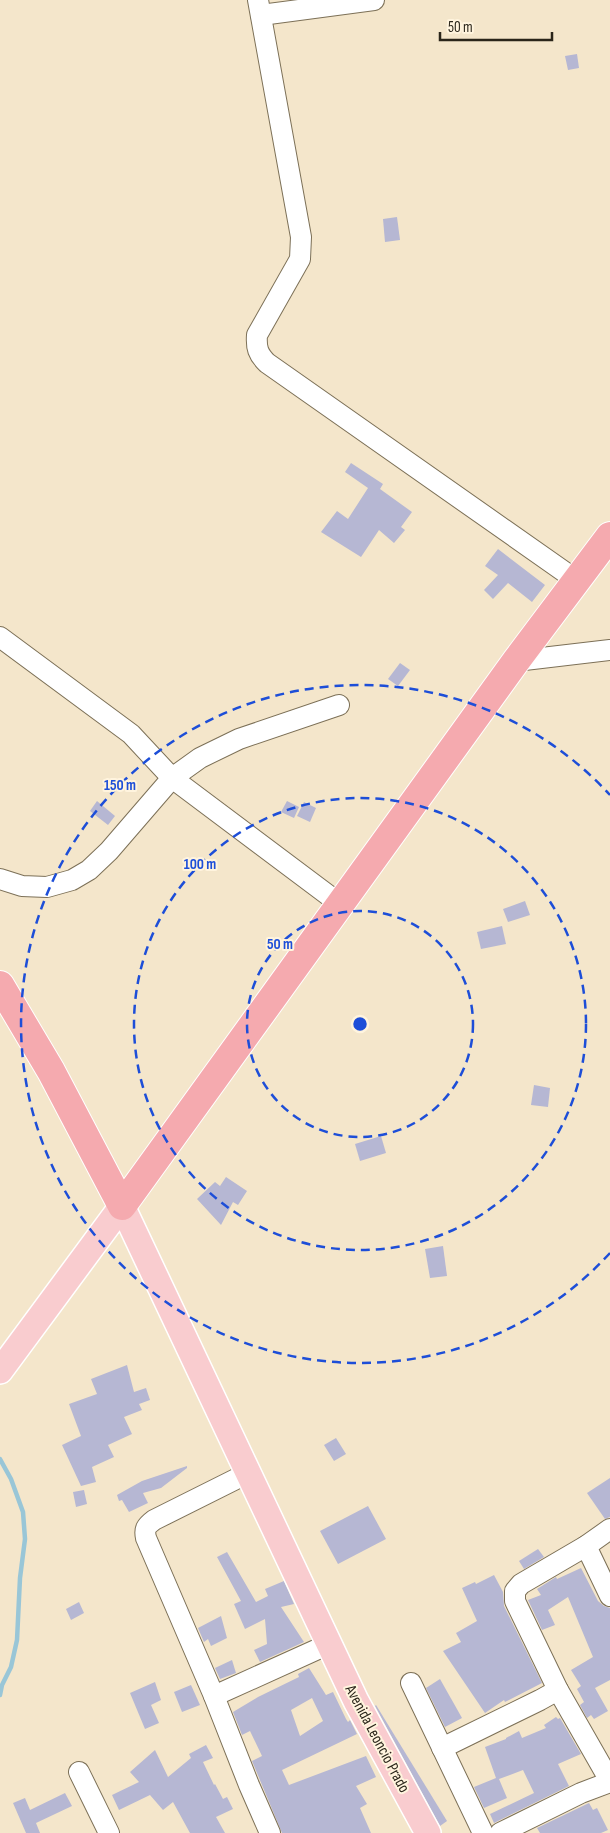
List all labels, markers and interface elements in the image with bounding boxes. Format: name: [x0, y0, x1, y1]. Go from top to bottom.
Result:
scale bar: [440, 10, 552, 42]
text: 50 m: [448, 18, 473, 37]
text: 150 m: [104, 776, 136, 795]
text: 100 m: [184, 855, 216, 874]
text: 50 m: [267, 935, 293, 954]
centre of rings: [351, 1015, 369, 1033]
street label: Avenida Leoncio Prado: [340, 1681, 413, 1796]

